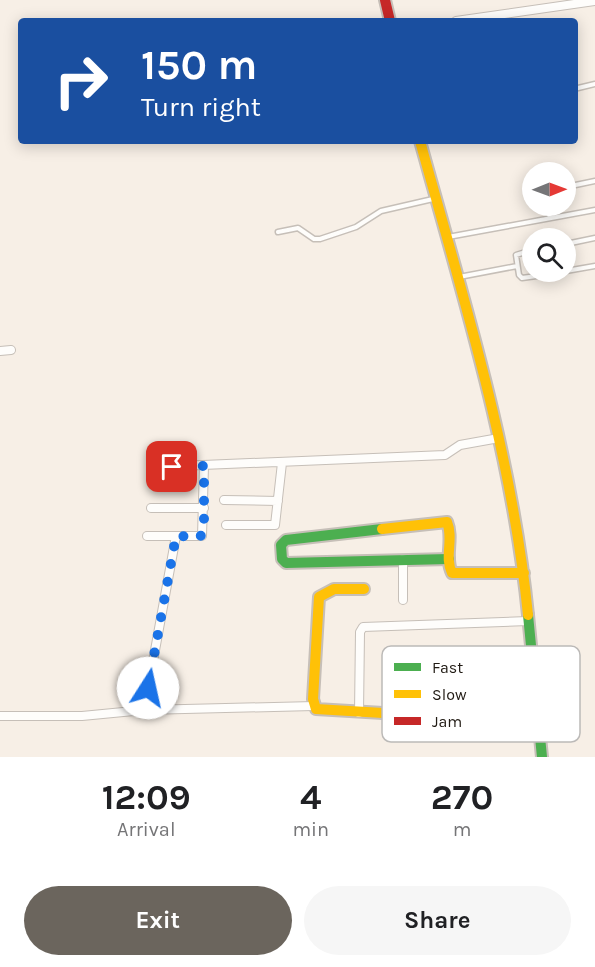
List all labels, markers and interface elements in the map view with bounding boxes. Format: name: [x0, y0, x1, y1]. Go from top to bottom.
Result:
text: 150 m: [141, 40, 257, 90]
icon: right: [42, 42, 120, 120]
text: Turn right: [141, 91, 261, 123]
north arrow: [522, 162, 576, 216]
map controls: [522, 162, 576, 282]
button: search: [522, 228, 576, 282]
pin: [146, 441, 197, 492]
icon: arrive: [155, 450, 188, 483]
legend: [382, 646, 580, 742]
position arrow: [116, 656, 180, 720]
text: Fast: [432, 658, 463, 677]
text: Slow: [432, 685, 467, 704]
text: Jam: [432, 712, 462, 731]
text: 12:09: [102, 776, 191, 818]
text: 4: [300, 776, 321, 818]
text: 270: [431, 776, 493, 818]
text: Arrival: [117, 818, 175, 841]
text: min: [292, 818, 329, 841]
text: m: [453, 818, 471, 841]
button: Exit: [24, 886, 292, 955]
button: Share: [304, 886, 571, 955]

